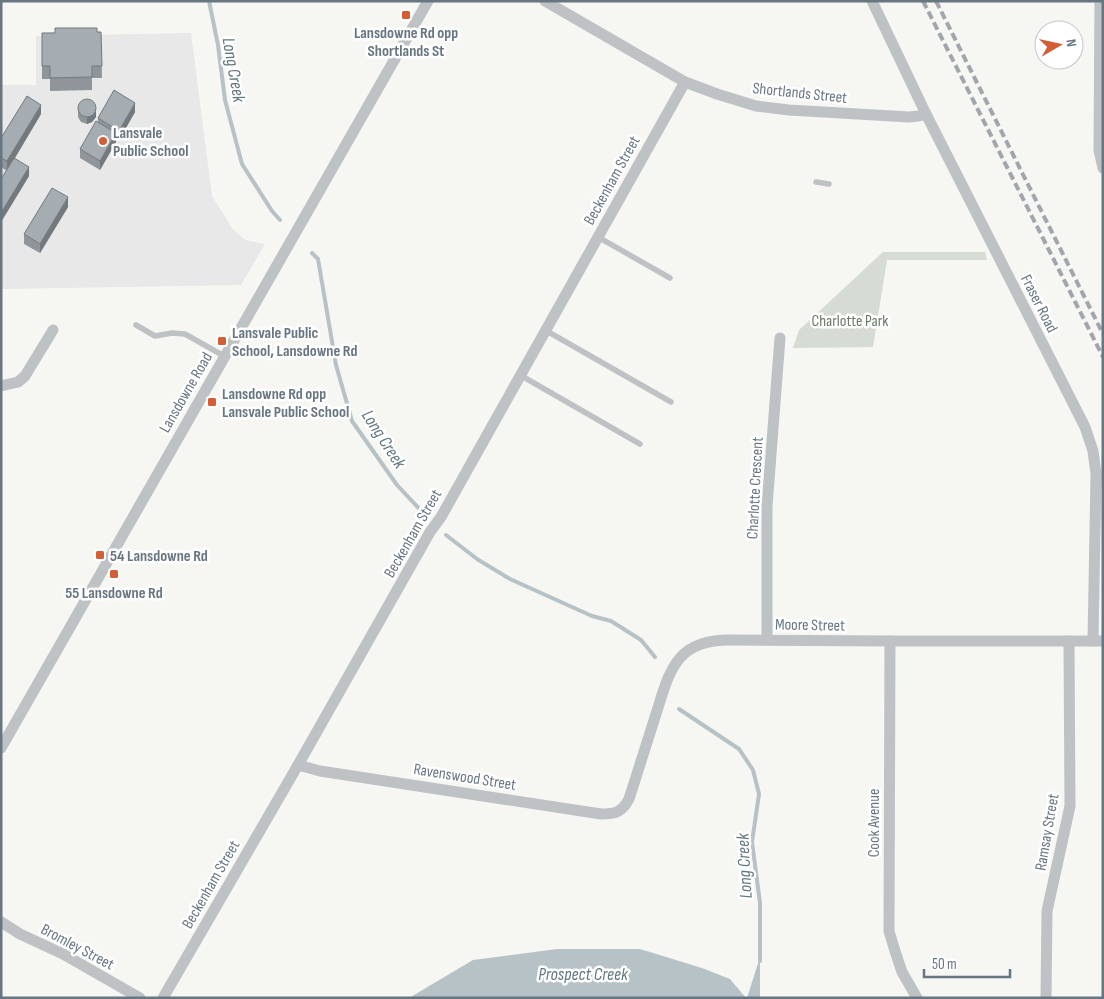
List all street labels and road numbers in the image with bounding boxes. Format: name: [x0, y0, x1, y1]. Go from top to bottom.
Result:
street label: Shortlands Street: [752, 79, 848, 108]
street label: Beckenham Street: [580, 133, 645, 228]
street label: Fraser Road: [1016, 272, 1061, 336]
street label: Lansdowne Road: [156, 349, 217, 436]
street label: Charlotte Crescent: [743, 436, 768, 540]
street label: Beckenham Street: [380, 486, 446, 581]
street label: Moore Street: [775, 615, 845, 636]
street label: Ravenswood Street: [412, 760, 517, 795]
street label: Cook Avenue: [865, 789, 884, 857]
street label: Ramsay Street: [1031, 792, 1064, 872]
street label: Beckenham Street: [178, 837, 244, 932]
street label: Bromley Street: [37, 920, 117, 975]

